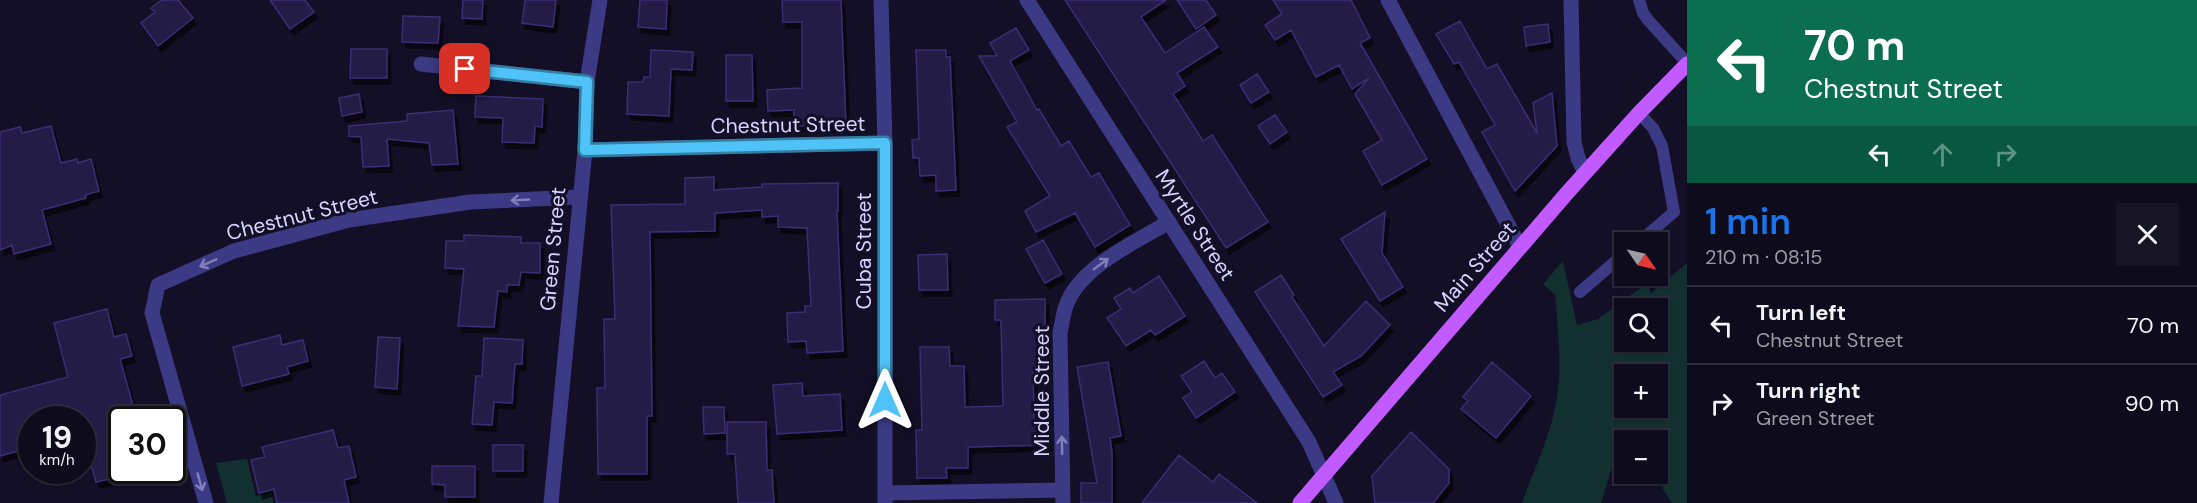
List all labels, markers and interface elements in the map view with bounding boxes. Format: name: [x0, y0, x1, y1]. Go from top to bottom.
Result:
text: 70 m: [1804, 18, 1905, 73]
icon: left: [1705, 24, 1783, 102]
pin: [439, 43, 490, 94]
icon: arrive: [448, 52, 481, 85]
text: Chestnut Street: [1804, 71, 2003, 106]
street label: Chestnut Street: [710, 110, 866, 140]
icon: left: [1863, 138, 1896, 171]
icon: ahead: [1926, 138, 1959, 171]
icon: right: [1989, 138, 2022, 171]
street label: Myrtle Street: [1149, 164, 1241, 286]
street label: Chestnut Street: [224, 183, 380, 247]
street label: Green Street: [534, 186, 572, 312]
street label: Cuba Street: [850, 193, 878, 309]
one-way arrow: [511, 194, 531, 205]
text: 1 min: [1705, 198, 1791, 245]
button: close: [2116, 203, 2179, 266]
street label: Main Street: [1428, 216, 1522, 318]
north arrow: [1614, 232, 1668, 286]
map controls: [1614, 232, 1668, 484]
text: 210 m · 08:15: [1705, 244, 1823, 270]
one-way arrow: [199, 258, 217, 269]
one-way arrow: [1093, 258, 1109, 270]
button: search: [1614, 298, 1668, 352]
text: Turn left: [1756, 298, 1846, 327]
icon: left: [1705, 309, 1738, 342]
text: 70 m: [2127, 311, 2179, 340]
street label: Middle Street: [1028, 326, 1056, 456]
text: Chestnut Street: [1756, 327, 1903, 353]
button: +: [1614, 364, 1668, 418]
position arrow: [853, 368, 917, 432]
text: Turn right: [1756, 376, 1861, 405]
icon: right: [1705, 387, 1738, 420]
text: 90 m: [2125, 389, 2179, 418]
text: Green Street: [1756, 405, 1874, 431]
speed limit sign: 30: [108, 406, 186, 484]
text: 19: [42, 418, 72, 457]
button: −: [1614, 430, 1668, 484]
one-way arrow: [1056, 435, 1068, 455]
text: km/h: [39, 450, 75, 470]
one-way arrow: [195, 472, 206, 491]

